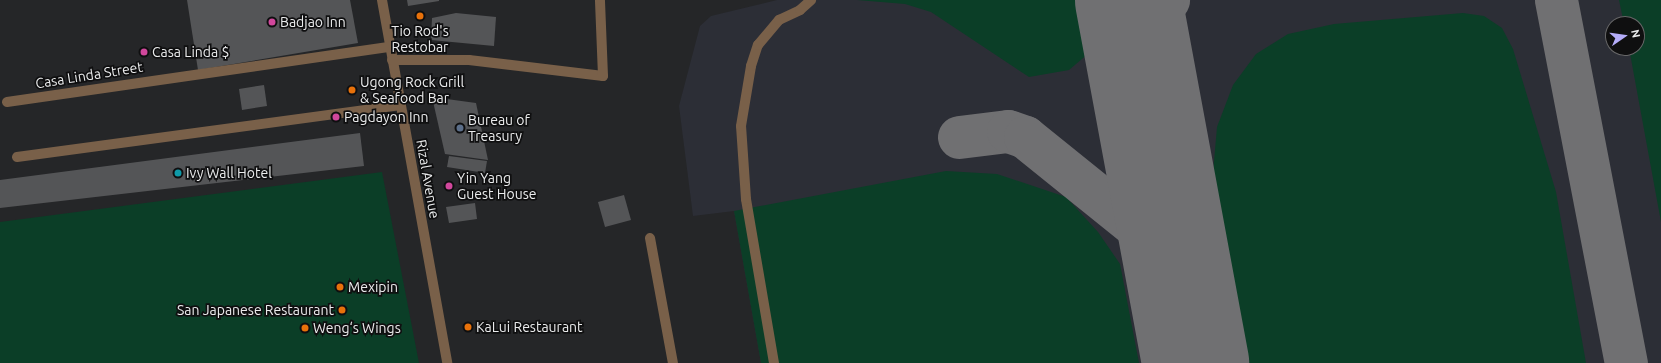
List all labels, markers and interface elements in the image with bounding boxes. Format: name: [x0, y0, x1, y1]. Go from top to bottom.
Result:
marker: Tio Rod's Restobar: [415, 11, 425, 21]
place label: Badjao Inn: [280, 14, 346, 30]
north arrow: [1605, 16, 1645, 56]
marker: Badjao Inn: [267, 17, 277, 27]
place label: Tio Rod's Restobar: [391, 23, 449, 56]
text: N: [1629, 28, 1642, 39]
place label: Casa Linda $: [152, 44, 229, 60]
marker: Casa Linda $: [139, 47, 149, 57]
street label: Casa Linda Street: [34, 58, 144, 92]
place label: Ugong Rock Grill & Seafood Bar: [360, 74, 464, 106]
marker: Ugong Rock Grill & Seafood Bar: [347, 85, 357, 95]
place label: Pagdayon Inn: [344, 109, 429, 125]
marker: Pagdayon Inn: [331, 112, 341, 122]
place label: Bureau of Treasury: [468, 112, 530, 144]
marker: Bureau of Treasury: [455, 123, 465, 133]
street label: Rizal Avenue: [413, 138, 443, 220]
place label: Ivy Wall Hotel: [186, 165, 272, 181]
marker: Ivy Wall Hotel: [173, 168, 183, 178]
place label: Yin Yang Guest House: [457, 170, 537, 202]
marker: Yin Yang Guest House: [444, 181, 454, 191]
place label: Mexipin: [348, 279, 398, 295]
marker: Mexipin: [335, 282, 345, 292]
place label: San Japanese Restaurant: [177, 302, 334, 318]
marker: San Japanese Restaurant: [337, 305, 347, 315]
place label: KaLui Restaurant: [476, 319, 583, 335]
place label: Weng‘s Wings: [313, 320, 401, 336]
marker: KaLui Restaurant: [463, 322, 473, 332]
marker: Weng‘s Wings: [300, 323, 310, 333]

